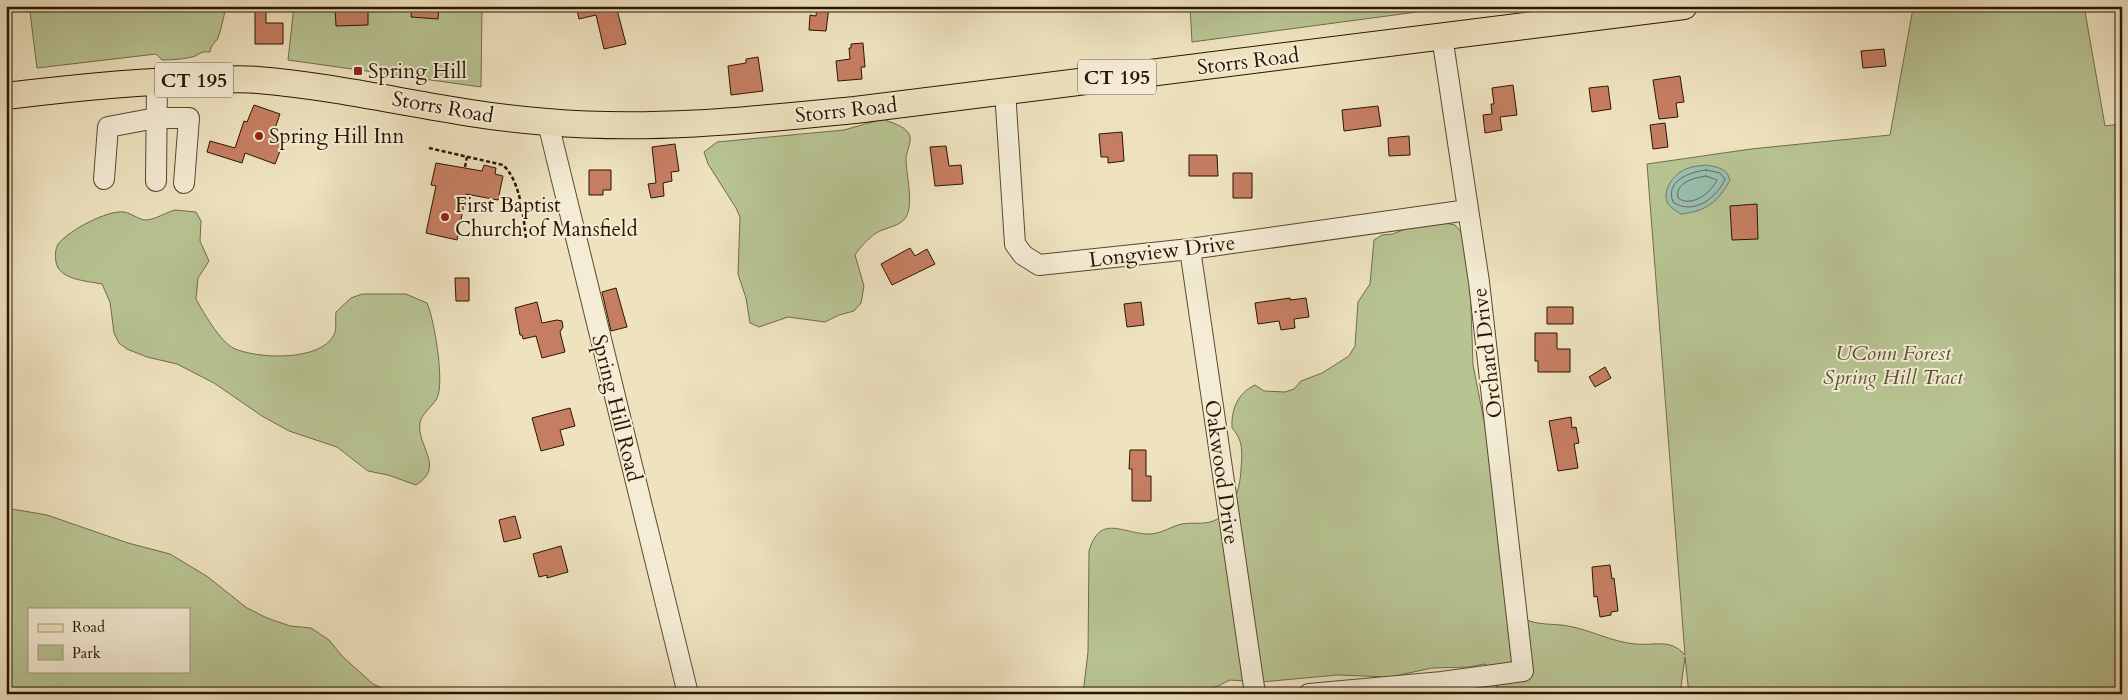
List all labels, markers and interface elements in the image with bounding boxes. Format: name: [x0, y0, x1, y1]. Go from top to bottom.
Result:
street label: Storrs Road: [1195, 41, 1301, 82]
place label: Spring Hill: [368, 57, 467, 86]
road number: CT 195: [1078, 60, 1156, 94]
road number: CT 195: [155, 62, 233, 98]
marker: Spring Hill: [352, 65, 364, 77]
street label: Storrs Road: [390, 84, 496, 131]
street label: Storrs Road: [793, 91, 899, 130]
place label: Spring Hill Inn: [269, 122, 404, 151]
marker: Spring Hill Inn: [253, 130, 265, 142]
place label: First Baptist Church of Mansfield: [455, 191, 638, 244]
marker: First Baptist Church of Mansfield: [439, 211, 451, 223]
street label: Longview Drive: [1087, 228, 1237, 275]
street label: Orchard Drive: [1465, 286, 1510, 420]
street label: Spring Hill Road: [584, 332, 649, 485]
park label: UConn Forest Spring Hill Tract: [1823, 339, 1964, 392]
street label: Oakwood Drive: [1197, 398, 1246, 546]
legend: [28, 608, 190, 672]
text: Road: [72, 617, 105, 637]
text: Park: [72, 643, 101, 663]

